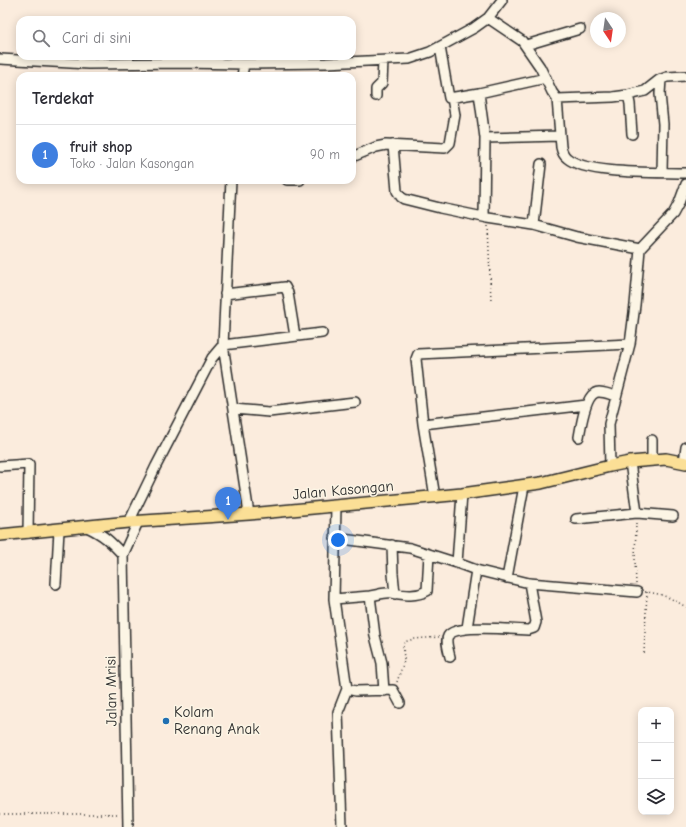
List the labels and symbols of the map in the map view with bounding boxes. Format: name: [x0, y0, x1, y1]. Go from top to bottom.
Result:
north arrow: [590, 12, 626, 48]
street label: Jalan Kasongan: [292, 477, 394, 503]
pin: 1: [215, 487, 241, 520]
your location: [328, 530, 348, 550]
street label: Jalan Mrisi: [101, 656, 121, 726]
place label: Kolam Renang Anak: [174, 703, 260, 738]
marker: Kolam Renang Anak: [161, 716, 171, 726]

